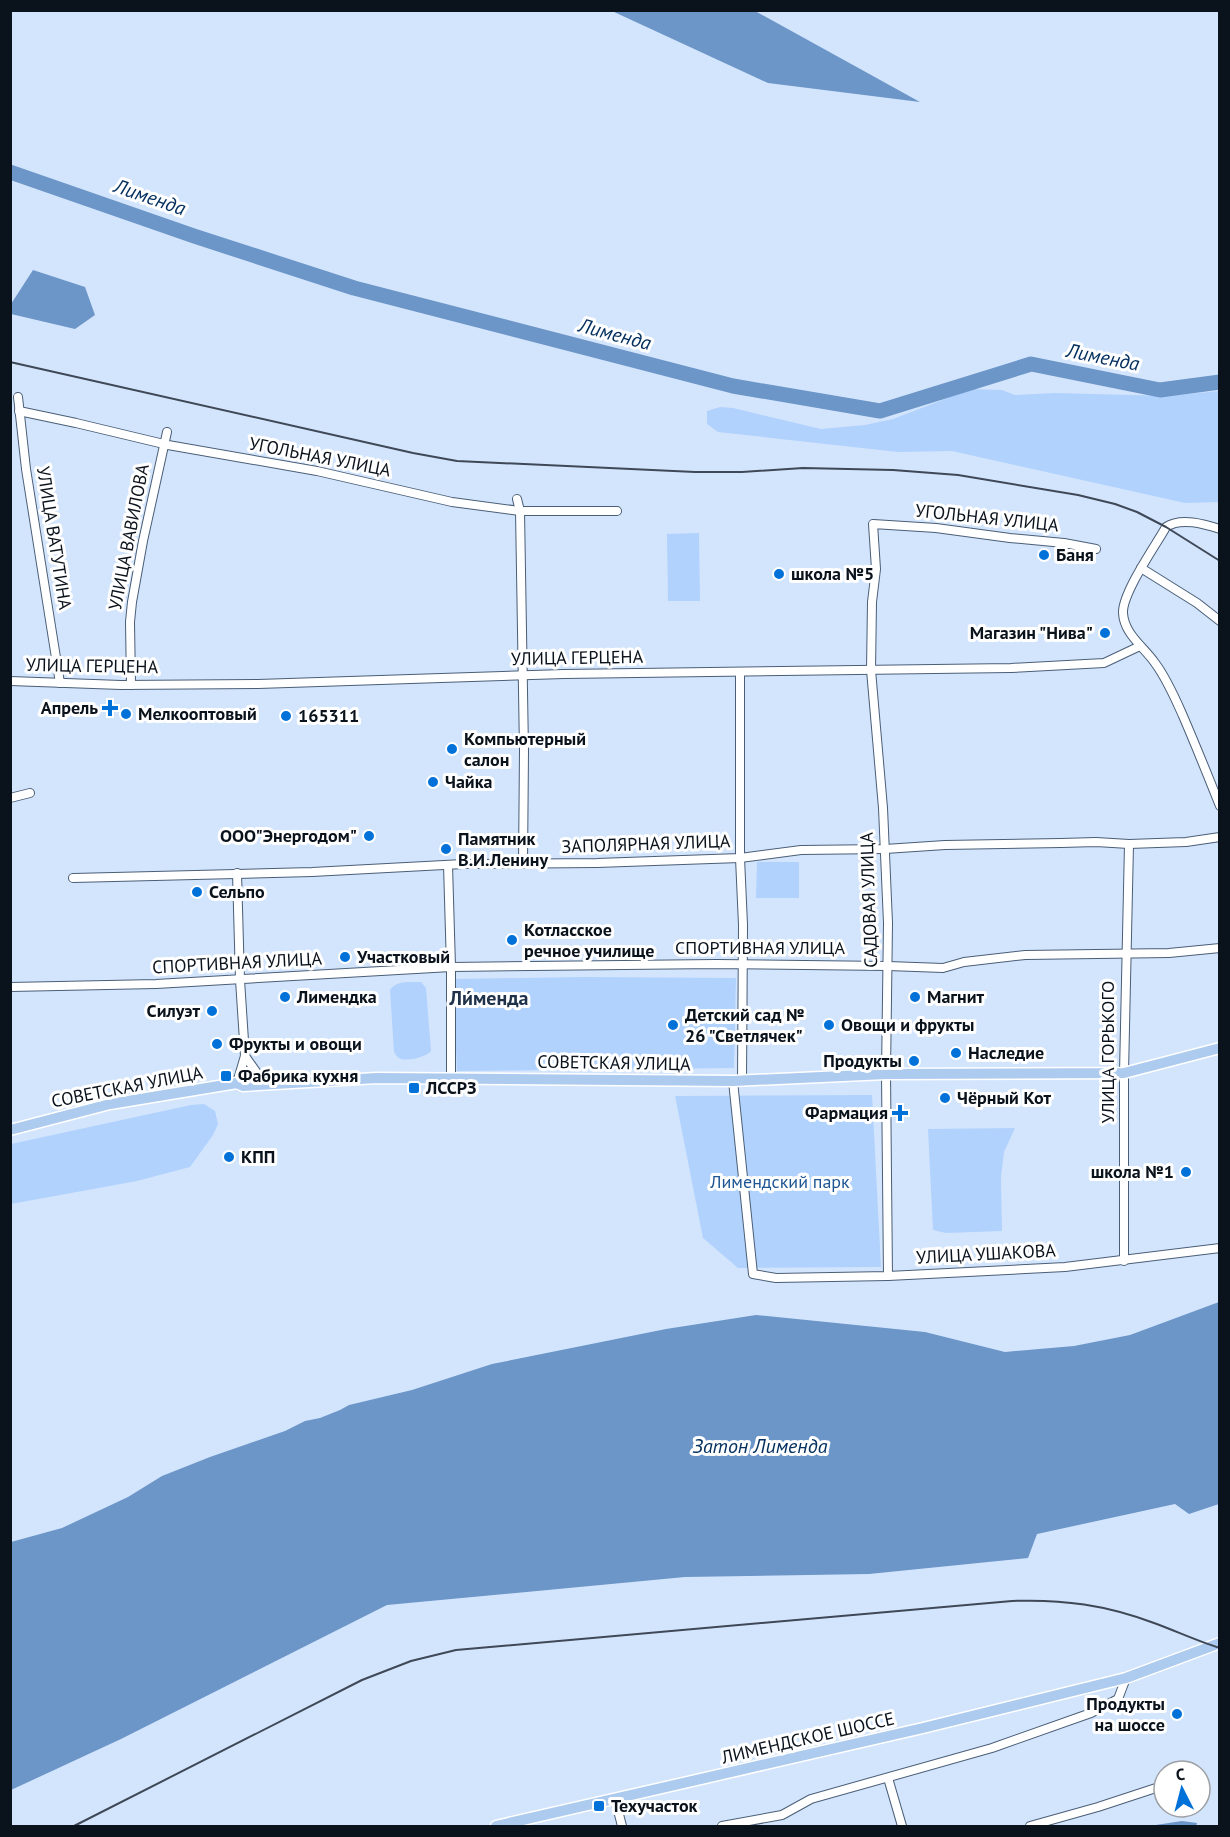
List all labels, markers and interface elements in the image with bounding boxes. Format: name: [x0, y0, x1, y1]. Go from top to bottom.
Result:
water label: Лименда: [110, 172, 189, 221]
water label: Лименда: [575, 312, 654, 356]
water label: Лименда: [1063, 337, 1142, 377]
street label: УГОЛЬНАЯ УЛИЦА: [247, 431, 393, 482]
street label: УЛИЦА ВАВИЛОВА: [103, 461, 154, 612]
street label: УЛИЦА ВАТУТИНА: [32, 465, 77, 612]
street label: УГОЛЬНАЯ УЛИЦА: [914, 499, 1060, 537]
place label: Баня: [1056, 543, 1094, 566]
marker: Баня: [1037, 548, 1051, 562]
place label: школа №5: [791, 562, 874, 585]
marker: школа №5: [772, 567, 786, 581]
place label: Магазин "Нива": [970, 621, 1093, 644]
marker: Магазин "Нива": [1098, 626, 1112, 640]
street label: УЛИЦА ГЕРЦЕНА: [511, 645, 644, 670]
street label: УЛИЦА ГЕРЦЕНА: [26, 653, 159, 678]
place label: Апрель: [41, 696, 98, 719]
marker: Апрель: [103, 701, 117, 715]
place label: Мелкооптовый: [138, 702, 257, 725]
place label: 165311: [298, 704, 359, 727]
marker: Мелкооптовый: [119, 707, 133, 721]
marker: 165311: [279, 709, 293, 723]
place label: Компьютерный салон: [464, 727, 586, 771]
marker: Компьютерный салон: [445, 742, 459, 756]
place label: Чайка: [445, 770, 492, 793]
marker: Чайка: [426, 775, 440, 789]
place label: ООО"Энергодом": [220, 824, 357, 847]
place label: Памятник В.И.Ленину: [458, 827, 548, 871]
marker: ООО"Энергодом": [362, 829, 376, 843]
street label: ЗАПОЛЯРНАЯ УЛИЦА: [561, 829, 731, 858]
street label: САДОВАЯ УЛИЦА: [855, 831, 882, 968]
marker: Памятник В.И.Ленину: [439, 842, 453, 856]
place label: Сельпо: [209, 880, 265, 903]
marker: Сельпо: [190, 885, 204, 899]
place label: Котласское речное училище: [524, 918, 654, 962]
marker: Котласское речное училище: [505, 933, 519, 947]
street label: СПОРТИВНАЯ УЛИЦА: [675, 936, 845, 959]
place label: Участковый: [356, 945, 450, 968]
street label: СПОРТИВНАЯ УЛИЦА: [152, 947, 323, 978]
marker: Участковый: [338, 950, 352, 964]
street label: УЛИЦА ГОРЬКОГО: [1096, 981, 1119, 1123]
place label: Лимендка: [296, 985, 377, 1008]
district label: Ли́менда: [449, 985, 529, 1011]
place label: Магнит: [927, 985, 985, 1008]
marker: Лимендка: [278, 990, 292, 1004]
marker: Магнит: [908, 990, 922, 1004]
place label: Силуэт: [147, 999, 200, 1022]
place label: Детский сад № 26 "Светлячек": [685, 1003, 804, 1047]
marker: Силуэт: [205, 1004, 219, 1018]
place label: Овощи и фрукты: [841, 1013, 974, 1036]
marker: Детский сад № 26 "Светлячек": [666, 1018, 680, 1032]
marker: Овощи и фрукты: [822, 1018, 836, 1032]
place label: Фрукты и овощи: [229, 1032, 362, 1055]
marker: Фрукты и овощи: [210, 1037, 224, 1051]
place label: Наследие: [968, 1041, 1044, 1064]
marker: Наследие: [949, 1046, 963, 1060]
place label: Продукты: [823, 1049, 902, 1072]
street label: СОВЕТСКАЯ УЛИЦА: [537, 1050, 691, 1075]
marker: Продукты: [907, 1054, 921, 1068]
street label: СОВЕТСКАЯ УЛИЦА: [49, 1060, 205, 1112]
place label: Фабрика кухня: [238, 1064, 358, 1087]
marker: Фабрика кухня: [219, 1069, 233, 1083]
place label: ЛССРЗ: [425, 1076, 477, 1099]
marker: ЛССРЗ: [407, 1081, 421, 1095]
place label: Чёрный Кот: [957, 1086, 1052, 1109]
marker: Чёрный Кот: [938, 1091, 952, 1105]
place label: Фармация: [805, 1101, 888, 1124]
marker: Фармация: [893, 1106, 907, 1120]
place label: КПП: [241, 1145, 275, 1168]
marker: КПП: [222, 1150, 236, 1164]
place label: школа №1: [1091, 1160, 1174, 1183]
marker: школа №1: [1179, 1165, 1193, 1179]
park label: Лимендский парк: [709, 1170, 850, 1193]
street label: УЛИЦА УШАКОВА: [916, 1238, 1057, 1269]
water label: Затон Лименда: [693, 1433, 828, 1459]
place label: Продукты на шоссе: [1086, 1692, 1165, 1736]
street label: ЛИМЕНДСКОЕ ШОССЕ: [718, 1706, 897, 1769]
marker: Продукты на шоссе: [1170, 1707, 1184, 1721]
north arrow: [1152, 1759, 1212, 1819]
text: С: [1175, 1764, 1186, 1784]
place label: Техучасток: [611, 1794, 698, 1817]
marker: Техучасток: [592, 1799, 606, 1813]

